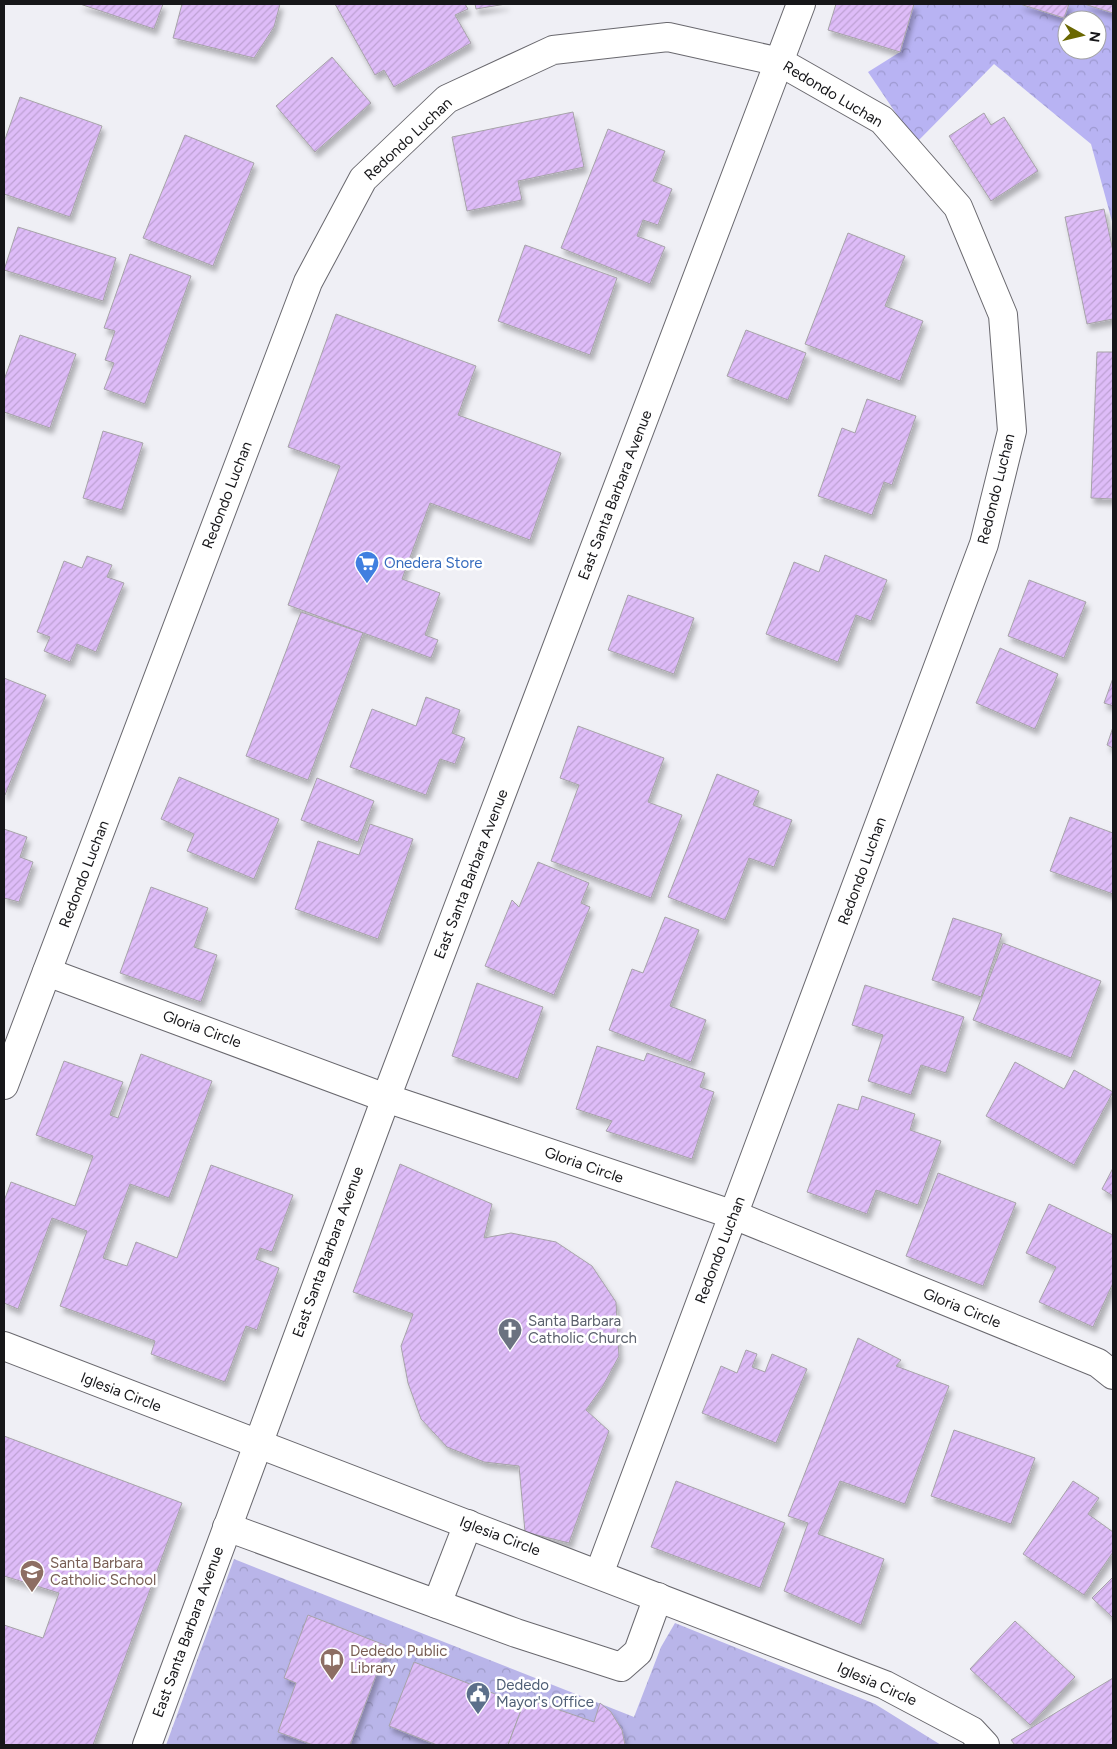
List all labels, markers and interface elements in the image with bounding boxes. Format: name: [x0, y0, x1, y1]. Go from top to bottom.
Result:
north arrow: [1057, 10, 1107, 60]
text: N: [1085, 30, 1104, 43]
street label: Redondo Luchan: [780, 57, 886, 131]
street label: Redondo Luchan: [360, 94, 456, 184]
street label: East Santa Barbara Avenue: [574, 407, 656, 583]
street label: Redondo Luchan: [974, 432, 1018, 546]
street label: Redondo Luchan: [198, 439, 256, 551]
supermarket icon: Onedera Store: [354, 550, 380, 584]
place label: Onedera Store: [384, 554, 482, 572]
street label: East Santa Barbara Avenue: [430, 786, 512, 962]
street label: Redondo Luchan: [834, 815, 890, 927]
street label: Redondo Luchan: [55, 818, 113, 930]
street label: Gloria Circle: [160, 1006, 244, 1052]
street label: Gloria Circle: [542, 1143, 626, 1187]
street label: East Santa Barbara Avenue: [289, 1164, 367, 1340]
street label: Redondo Luchan: [691, 1194, 749, 1306]
street label: Gloria Circle: [920, 1284, 1004, 1332]
place label: Santa Barbara Catholic Church: [528, 1312, 637, 1347]
church icon: Santa Barbara Catholic Church: [497, 1317, 523, 1351]
street label: Iglesia Circle: [78, 1368, 164, 1416]
street label: Iglesia Circle: [457, 1512, 543, 1560]
street label: East Santa Barbara Avenue: [149, 1544, 227, 1720]
place label: Santa Barbara Catholic School: [50, 1554, 156, 1589]
school or university icon: Santa Barbara Catholic School: [19, 1559, 45, 1593]
place label: Dededo Public Library: [350, 1642, 447, 1677]
library icon: Dededo Public Library: [319, 1647, 345, 1681]
street label: Iglesia Circle: [834, 1658, 920, 1710]
place label: Dededo Mayor's Office: [496, 1676, 594, 1711]
public building icon: Dededo Mayor's Office: [465, 1681, 491, 1715]

